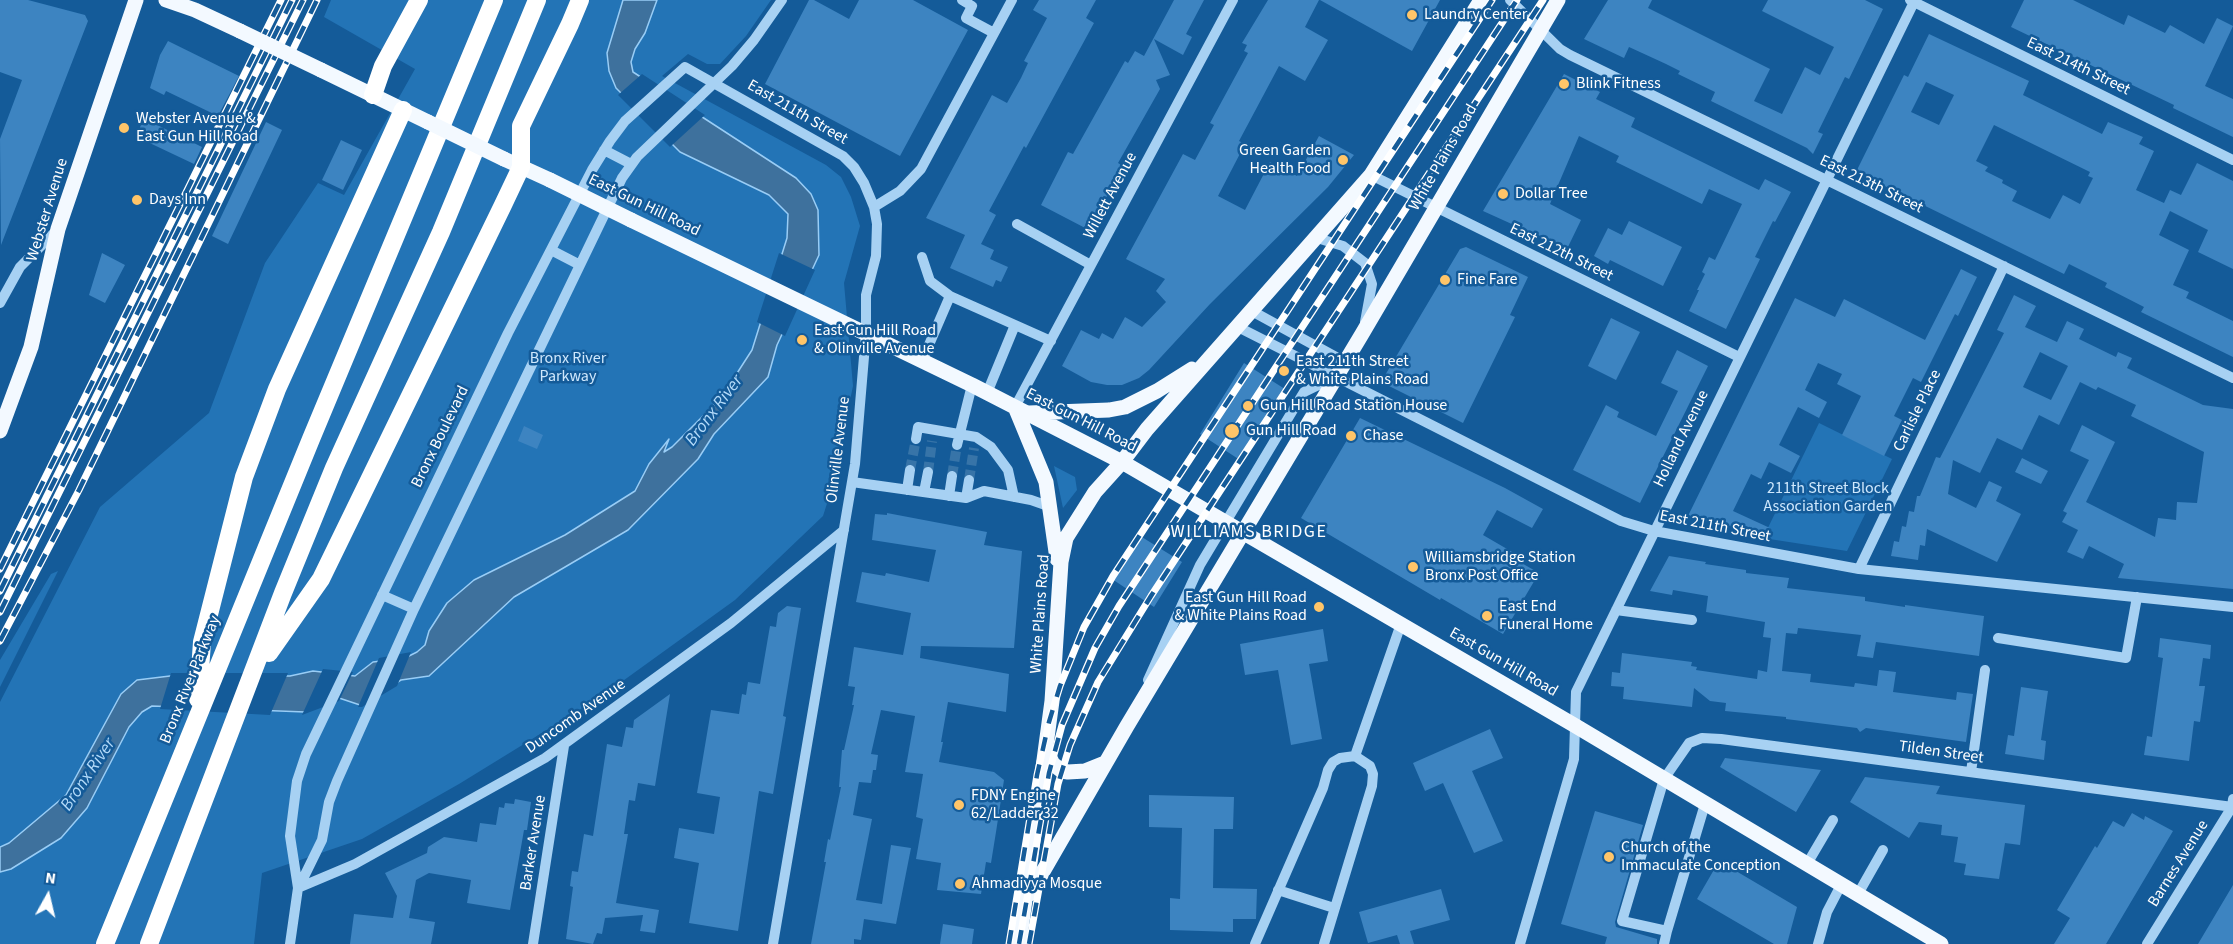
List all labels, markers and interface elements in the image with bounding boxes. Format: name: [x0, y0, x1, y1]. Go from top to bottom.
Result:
place label: Laundry Center: [1424, 5, 1527, 25]
marker: Laundry Center: [1405, 8, 1419, 22]
street label: East 214th Street: [2023, 34, 2133, 100]
place label: Blink Fitness: [1576, 74, 1661, 94]
street label: East 211th Street: [743, 77, 851, 149]
marker: Blink Fitness: [1557, 77, 1571, 91]
street label: White Plains Road: [1406, 101, 1482, 215]
place label: Webster Avenue & East Gun Hill Road: [136, 109, 258, 147]
marker: Webster Avenue & East Gun Hill Road: [117, 121, 131, 135]
place label: Green Garden Health Food: [1239, 141, 1331, 179]
street label: Willett Avenue: [1080, 149, 1142, 243]
street label: East 213th Street: [1816, 152, 1926, 218]
marker: Green Garden Health Food: [1336, 153, 1350, 167]
street label: Webster Avenue: [23, 156, 73, 264]
street label: East Gun Hill Road: [585, 171, 703, 241]
place label: Dollar Tree: [1515, 184, 1588, 204]
marker: Dollar Tree: [1496, 187, 1510, 201]
place label: Days Inn: [149, 190, 206, 210]
marker: Days Inn: [130, 193, 144, 207]
street label: East 212th Street: [1506, 220, 1616, 286]
place label: Fine Fare: [1457, 270, 1517, 290]
marker: Fine Fare: [1438, 273, 1452, 287]
place label: East Gun Hill Road & Olinville Avenue: [814, 321, 936, 359]
marker: East Gun Hill Road & Olinville Avenue: [795, 333, 809, 347]
park label: Bronx River Parkway: [530, 349, 606, 387]
place label: East 211th Street & White Plains Road: [1296, 352, 1429, 390]
marker: East 211th Street & White Plains Road: [1277, 364, 1291, 378]
street label: Carlisle Place: [1890, 367, 1946, 455]
water label: Bronx River: [681, 371, 749, 451]
street label: Bronx Boulevard: [408, 383, 474, 491]
street label: East Gun Hill Road: [1022, 385, 1140, 457]
street label: Holland Avenue: [1650, 387, 1714, 491]
street label: Olinville Avenue: [823, 396, 855, 504]
place label: Gun Hill Road Station House: [1260, 396, 1447, 416]
marker: Gun Hill Road Station House: [1241, 399, 1255, 413]
place label: Gun Hill Road: [1246, 421, 1337, 441]
marker: Gun Hill Road: [1223, 422, 1241, 440]
place label: Chase: [1363, 426, 1404, 446]
marker: Chase: [1344, 429, 1358, 443]
park label: 211th Street Block Association Garden: [1763, 479, 1893, 517]
street label: East 211th Street: [1658, 507, 1772, 547]
district label: WILLIAMS BRIDGE: [1171, 522, 1327, 544]
place label: Williamsbridge Station Bronx Post Office: [1425, 548, 1576, 586]
street label: White Plains Road: [1027, 554, 1055, 674]
marker: Williamsbridge Station Bronx Post Office: [1406, 560, 1420, 574]
place label: East Gun Hill Road & White Plains Road: [1174, 588, 1307, 626]
place label: East End Funeral Home: [1499, 597, 1593, 635]
marker: East Gun Hill Road & White Plains Road: [1312, 600, 1326, 614]
marker: East End Funeral Home: [1480, 609, 1494, 623]
street label: Bronx River Parkway: [157, 613, 225, 747]
street label: East Gun Hill Road: [1445, 624, 1561, 702]
street label: Duncomb Avenue: [522, 675, 630, 759]
water label: Bronx River: [57, 734, 121, 816]
street label: Tilden Street: [1897, 738, 1985, 768]
place label: FDNY Engine 62/Ladder 32: [971, 786, 1059, 824]
street label: Barker Avenue: [517, 794, 551, 892]
marker: FDNY Engine 62/Ladder 32: [952, 798, 966, 812]
street label: Barnes Avenue: [2145, 817, 2213, 911]
place label: Church of the Immaculate Conception: [1621, 838, 1781, 876]
marker: Church of the Immaculate Conception: [1602, 850, 1616, 864]
north arrow: [18, 866, 78, 926]
text: N: [44, 867, 57, 890]
place label: Ahmadiyya Mosque: [972, 874, 1102, 894]
marker: Ahmadiyya Mosque: [953, 877, 967, 891]

